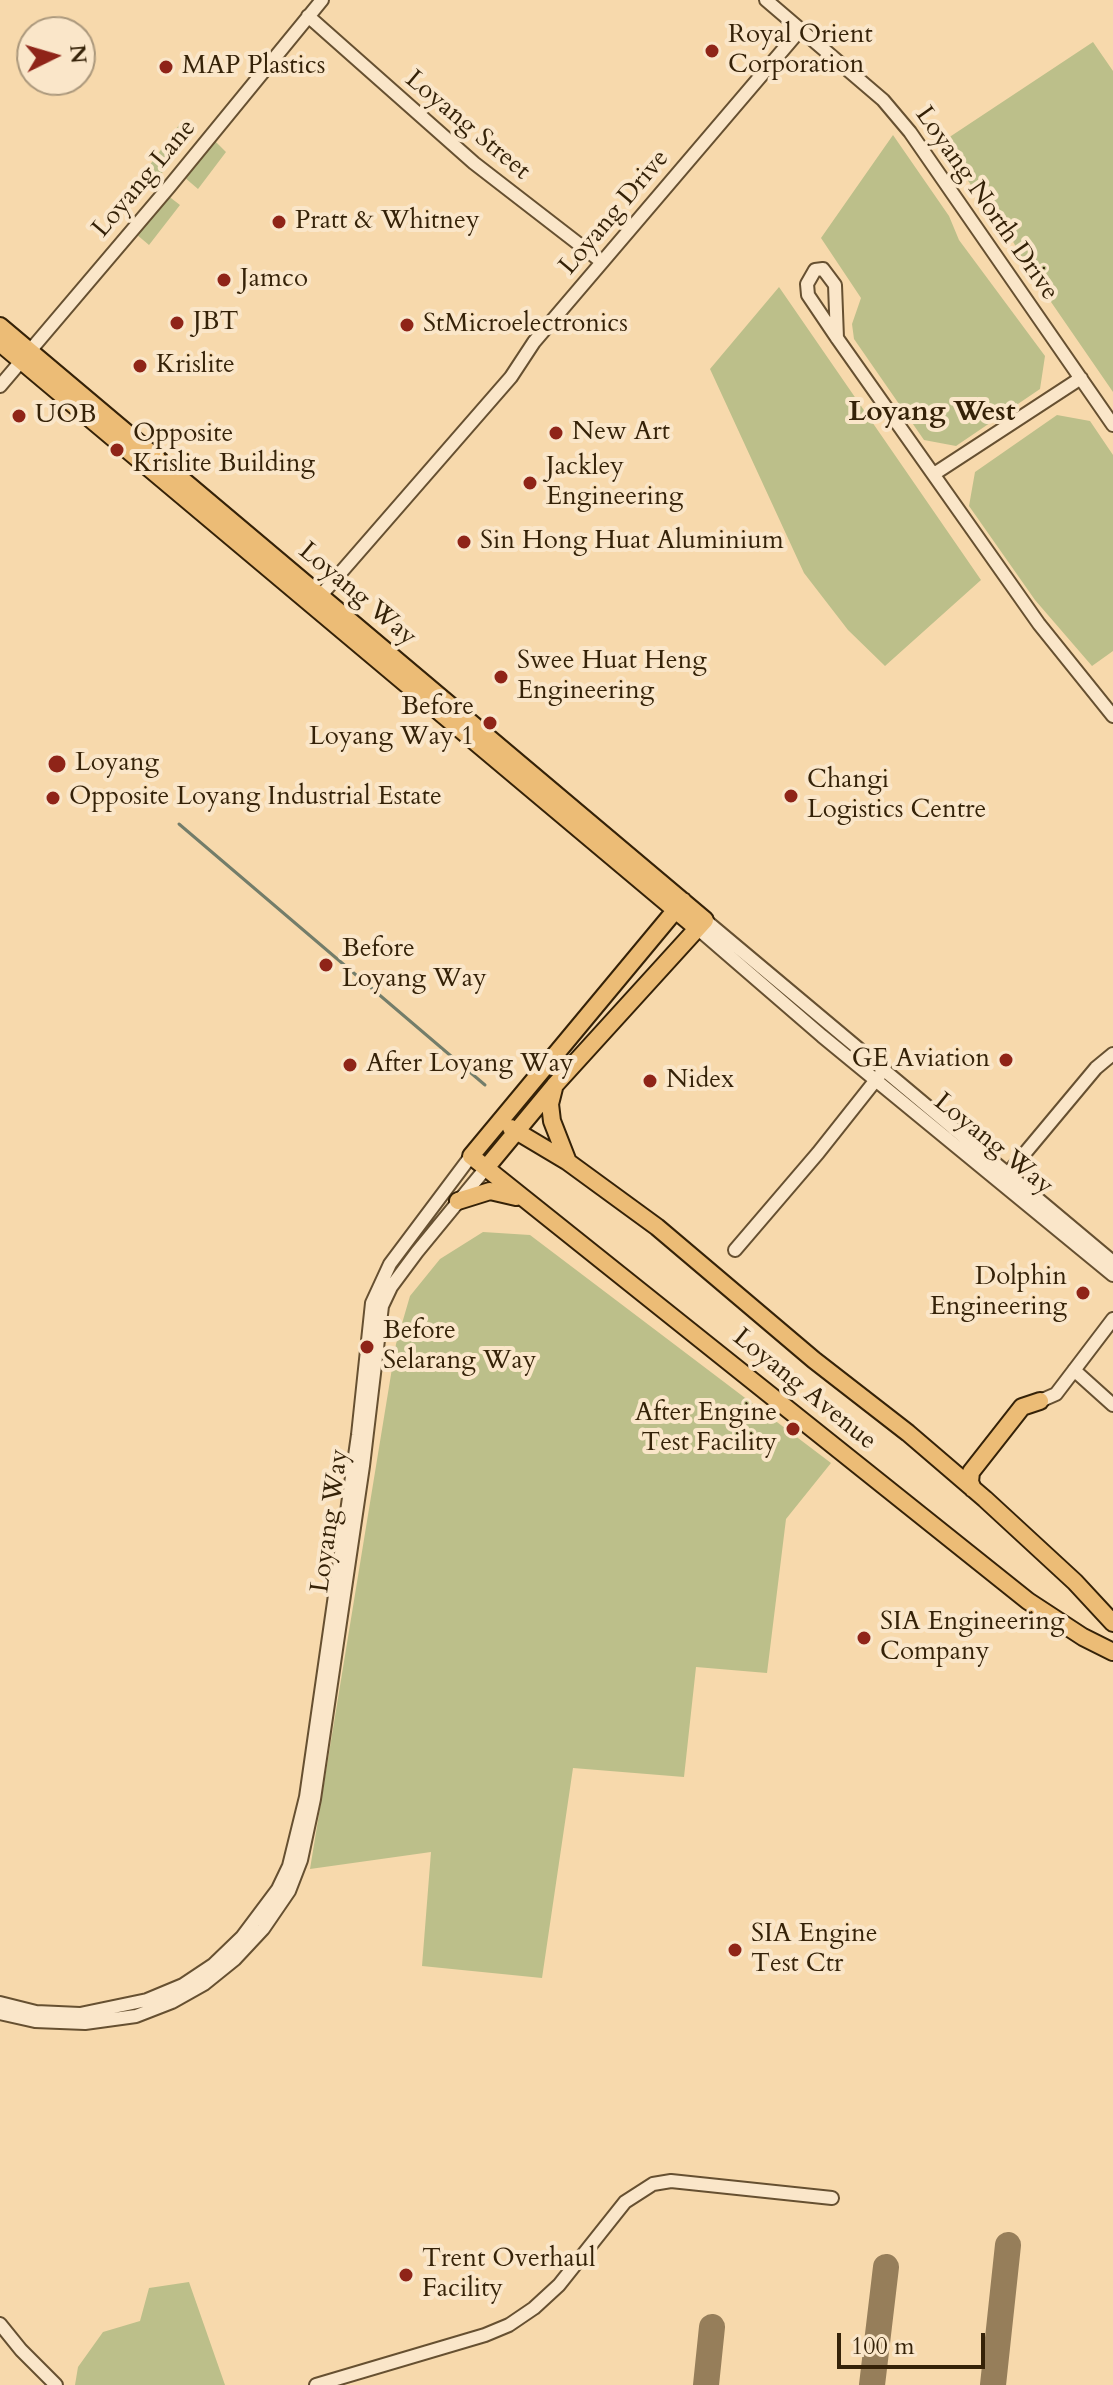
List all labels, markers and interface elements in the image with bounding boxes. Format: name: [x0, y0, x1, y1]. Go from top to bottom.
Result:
north arrow: [16, 16, 96, 96]
place label: Royal Orient Corporation: [728, 20, 873, 82]
marker: Royal Orient Corporation: [703, 42, 721, 60]
text: N: [62, 43, 94, 65]
place label: MAP Plastics: [182, 51, 325, 83]
marker: MAP Plastics: [157, 58, 175, 76]
street label: Loyang Street: [398, 65, 536, 187]
street label: Loyang North Drive: [908, 101, 1064, 307]
street label: Loyang Lane: [87, 114, 203, 244]
street label: Loyang Drive: [554, 144, 676, 282]
place label: Pratt & Whitney: [295, 206, 480, 238]
marker: Pratt & Whitney: [270, 213, 288, 231]
place label: Jamco: [240, 264, 308, 296]
marker: Jamco: [215, 271, 233, 289]
place label: JBT: [193, 307, 239, 339]
place label: StMicroelectronics: [423, 309, 628, 341]
marker: JBT: [168, 314, 186, 332]
marker: StMicroelectronics: [398, 316, 416, 334]
place label: Krislite: [156, 350, 235, 382]
marker: Krislite: [131, 357, 149, 375]
district label: Loyang West: [848, 397, 1016, 431]
place label: UOB: [35, 400, 96, 432]
marker: UOB: [10, 407, 28, 425]
place label: New Art: [572, 417, 670, 449]
place label: Opposite Krislite Building: [133, 419, 315, 480]
marker: New Art: [547, 424, 565, 442]
marker: Opposite Krislite Building: [108, 441, 126, 459]
place label: Jackley Engineering: [546, 452, 683, 514]
marker: Jackley Engineering: [521, 474, 539, 492]
place label: Sin Hong Huat Aluminium: [480, 526, 784, 558]
marker: Sin Hong Huat Aluminium: [455, 533, 473, 551]
street label: Loyang Way: [292, 537, 422, 653]
place label: Swee Huat Heng Engineering: [517, 646, 707, 708]
marker: Swee Huat Heng Engineering: [492, 668, 510, 686]
place label: Before Loyang Way 1: [309, 692, 474, 754]
marker: Before Loyang Way 1: [481, 714, 499, 732]
place label: Loyang: [75, 748, 159, 780]
marker: Loyang: [46, 753, 68, 775]
place label: Changi Logistics Centre: [807, 765, 986, 826]
place label: Opposite Loyang Industrial Estate: [69, 782, 442, 814]
marker: Changi Logistics Centre: [782, 787, 800, 805]
marker: Opposite Loyang Industrial Estate: [44, 789, 62, 807]
place label: Before Loyang Way: [342, 934, 487, 996]
marker: Before Loyang Way: [317, 956, 335, 974]
place label: GE Aviation: [852, 1044, 990, 1076]
place label: After Loyang Way: [366, 1049, 574, 1081]
marker: GE Aviation: [997, 1051, 1015, 1069]
marker: After Loyang Way: [341, 1056, 359, 1074]
place label: Nidex: [666, 1065, 734, 1097]
marker: Nidex: [641, 1072, 659, 1090]
street label: Loyang Way: [927, 1087, 1059, 1203]
place label: Dolphin Engineering: [930, 1262, 1067, 1324]
marker: Dolphin Engineering: [1074, 1284, 1092, 1302]
place label: Before Selarang Way: [383, 1316, 536, 1378]
street label: Loyang Avenue: [726, 1323, 882, 1457]
marker: Before Selarang Way: [358, 1338, 376, 1356]
place label: After Engine Test Facility: [635, 1398, 777, 1460]
marker: After Engine Test Facility: [784, 1420, 802, 1438]
street label: Loyang Way: [305, 1447, 357, 1595]
place label: SIA Engineering Company: [880, 1607, 1065, 1668]
marker: SIA Engineering Company: [855, 1629, 873, 1647]
place label: SIA Engine Test Ctr: [751, 1919, 878, 1980]
marker: SIA Engine Test Ctr: [726, 1941, 744, 1959]
place label: Trent Overhaul Facility: [422, 2244, 596, 2306]
marker: Trent Overhaul Facility: [397, 2266, 415, 2284]
scale bar: [841, 2317, 989, 2367]
text: 100 m: [851, 2330, 915, 2363]

